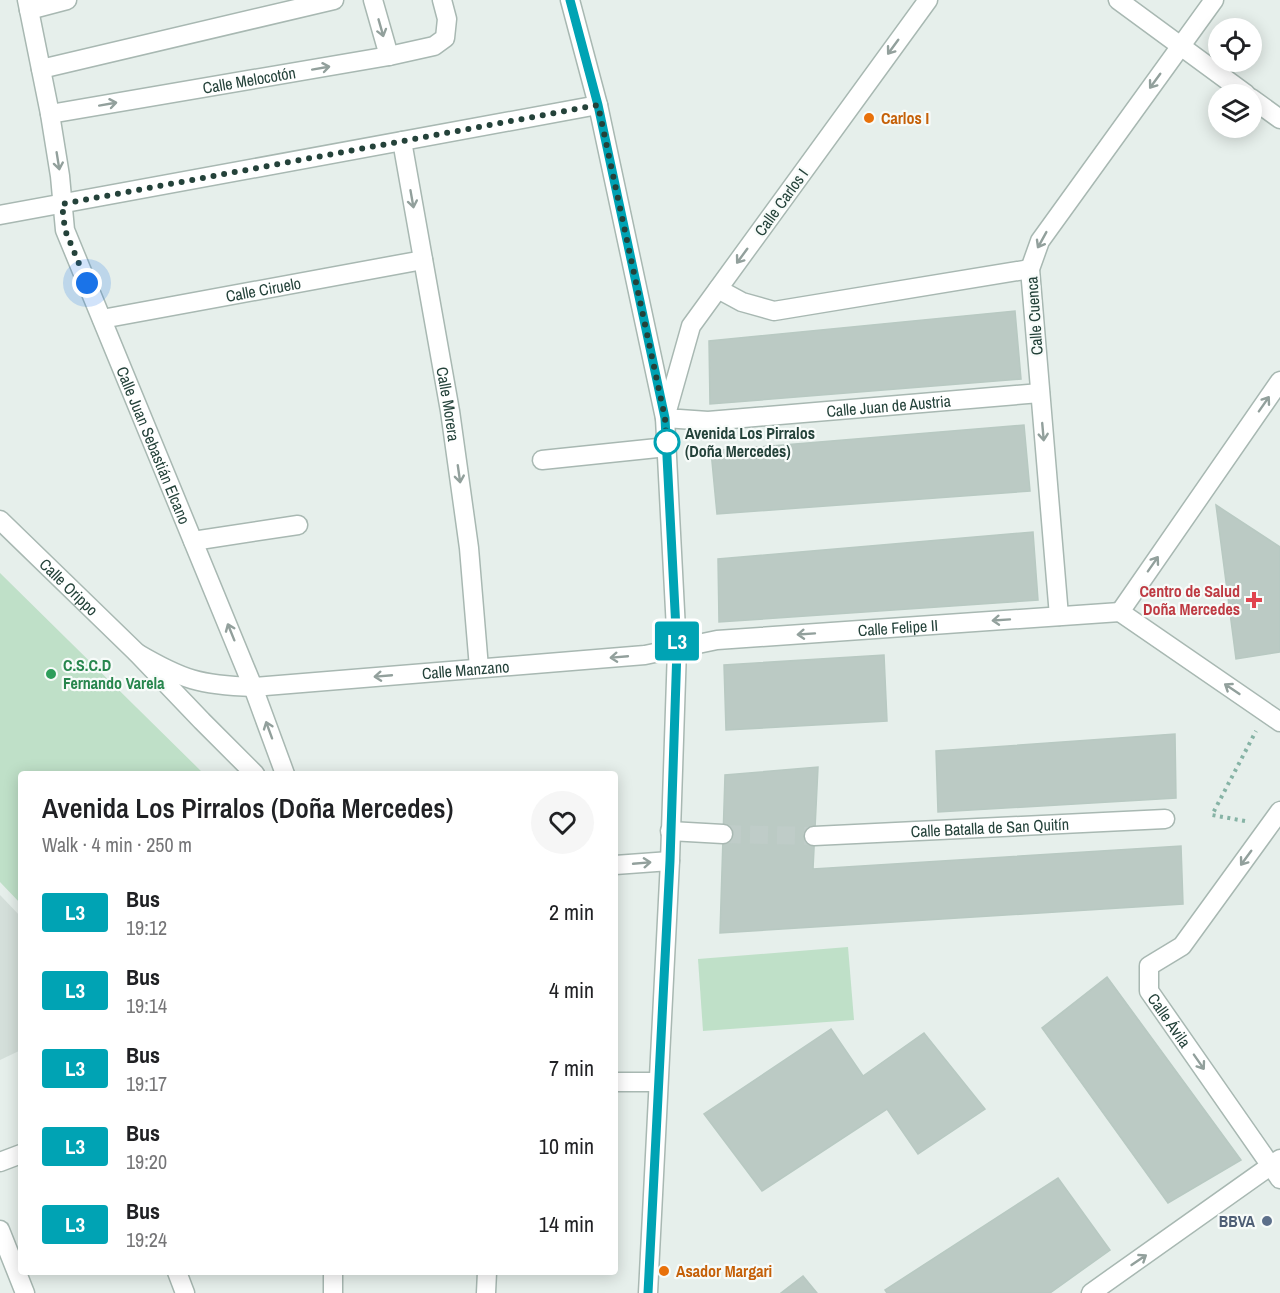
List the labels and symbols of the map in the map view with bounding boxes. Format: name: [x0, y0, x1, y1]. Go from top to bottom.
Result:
one-way arrow: [376, 18, 387, 37]
one-way arrow: [887, 39, 899, 55]
street label: Calle Melocotón: [201, 61, 297, 99]
one-way arrow: [310, 62, 330, 73]
one-way arrow: [1149, 73, 1161, 89]
one-way arrow: [97, 99, 117, 110]
place label: Carlos I: [881, 107, 929, 129]
marker: Carlos I: [862, 111, 876, 125]
one-way arrow: [52, 150, 63, 170]
street label: Calle Carlos I: [749, 164, 813, 240]
one-way arrow: [407, 189, 418, 208]
one-way arrow: [1036, 231, 1048, 248]
one-way arrow: [736, 248, 748, 264]
your location: [72, 268, 102, 298]
street label: Calle Ciruelo: [224, 272, 303, 307]
street label: Calle Cuenca: [1020, 275, 1048, 356]
street label: Calle Juan Sebastián Elcano: [111, 363, 196, 527]
street label: Calle Morera: [431, 365, 465, 443]
street label: Calle Juan de Austria: [825, 390, 952, 422]
one-way arrow: [1258, 396, 1270, 412]
place label: Avenida Los Pirralos (Doña Mercedes): [685, 422, 815, 462]
one-way arrow: [1038, 422, 1049, 442]
marker: Avenida Los Pirralos (Doña Mercedes): [654, 429, 680, 455]
one-way arrow: [453, 464, 464, 483]
street label: Calle Orippo: [35, 553, 103, 620]
one-way arrow: [1147, 556, 1159, 573]
place label: Centro de Salud Doña Mercedes: [1139, 580, 1240, 620]
marker: Centro de Salud Doña Mercedes: [1245, 591, 1263, 609]
street label: Calle Felipe II: [857, 614, 939, 641]
one-way arrow: [992, 615, 1011, 626]
line badge: L3: [650, 622, 704, 660]
one-way arrow: [225, 624, 236, 642]
one-way arrow: [797, 629, 817, 640]
one-way arrow: [610, 652, 630, 663]
place label: C.S.C.D Fernando Varela: [63, 654, 165, 694]
street label: Calle Manzano: [421, 655, 510, 684]
marker: C.S.C.D Fernando Varela: [44, 667, 58, 681]
one-way arrow: [373, 671, 393, 682]
one-way arrow: [1223, 682, 1240, 695]
one-way arrow: [263, 721, 274, 740]
street label: Calle Batalla de San Quitín: [910, 813, 1069, 842]
one-way arrow: [1239, 850, 1252, 866]
one-way arrow: [632, 857, 652, 868]
street label: Calle Ávila: [1143, 989, 1196, 1052]
one-way arrow: [1193, 1053, 1205, 1069]
place label: BBVA: [1219, 1210, 1256, 1232]
marker: BBVA: [1260, 1214, 1274, 1228]
one-way arrow: [1130, 1254, 1147, 1266]
place label: Asador Margari: [676, 1260, 772, 1282]
marker: Asador Margari: [657, 1264, 671, 1278]

